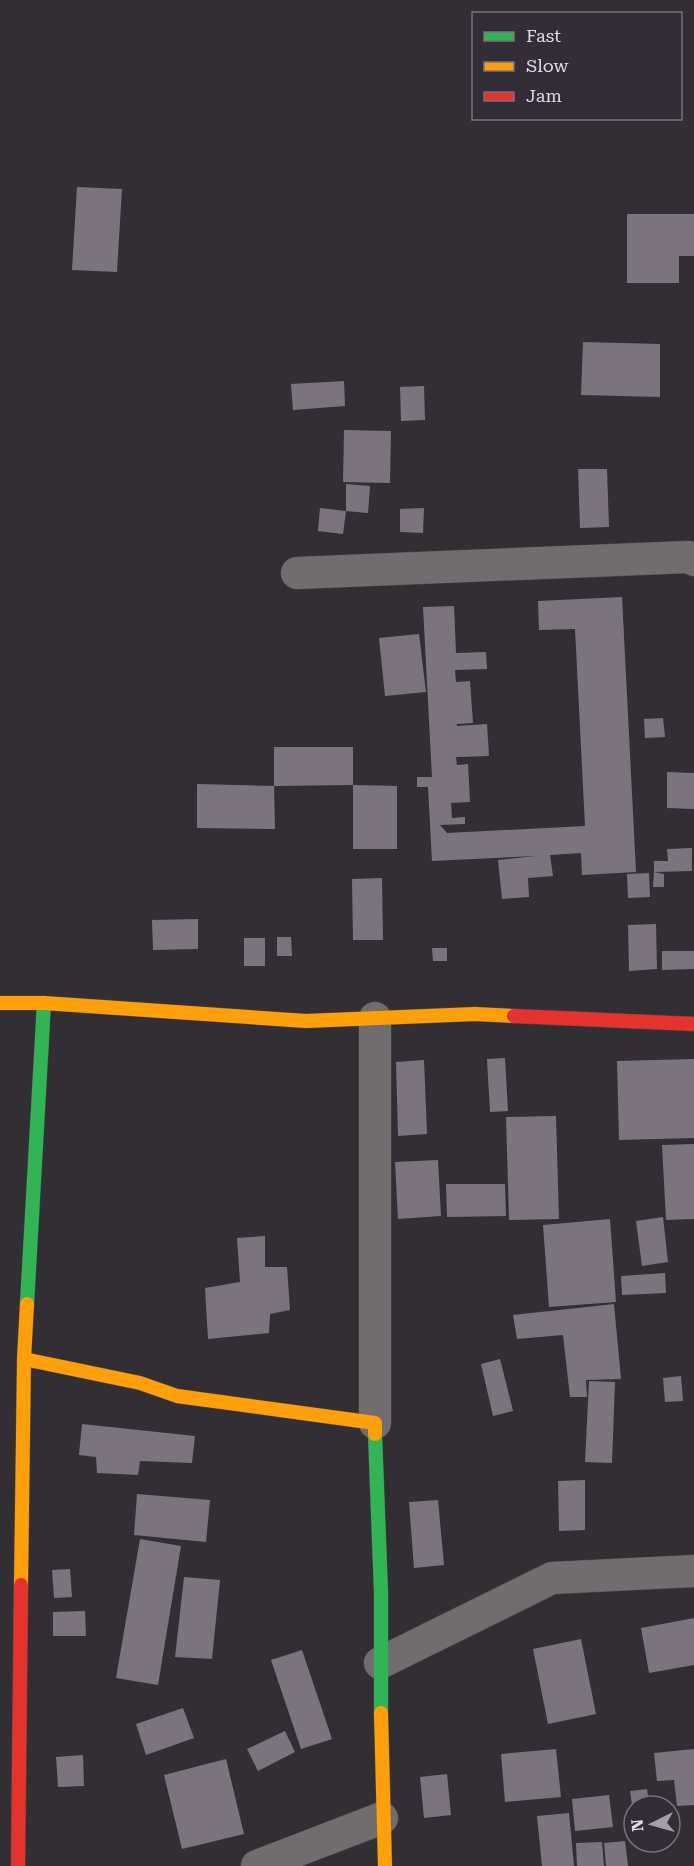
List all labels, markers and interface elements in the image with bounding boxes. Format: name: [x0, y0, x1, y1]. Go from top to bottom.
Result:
legend: [472, 12, 682, 120]
text: Fast: [526, 25, 561, 46]
text: Slow: [526, 55, 568, 76]
text: Jam: [526, 85, 562, 106]
north arrow: [622, 1794, 682, 1854]
text: N: [628, 1818, 648, 1832]

